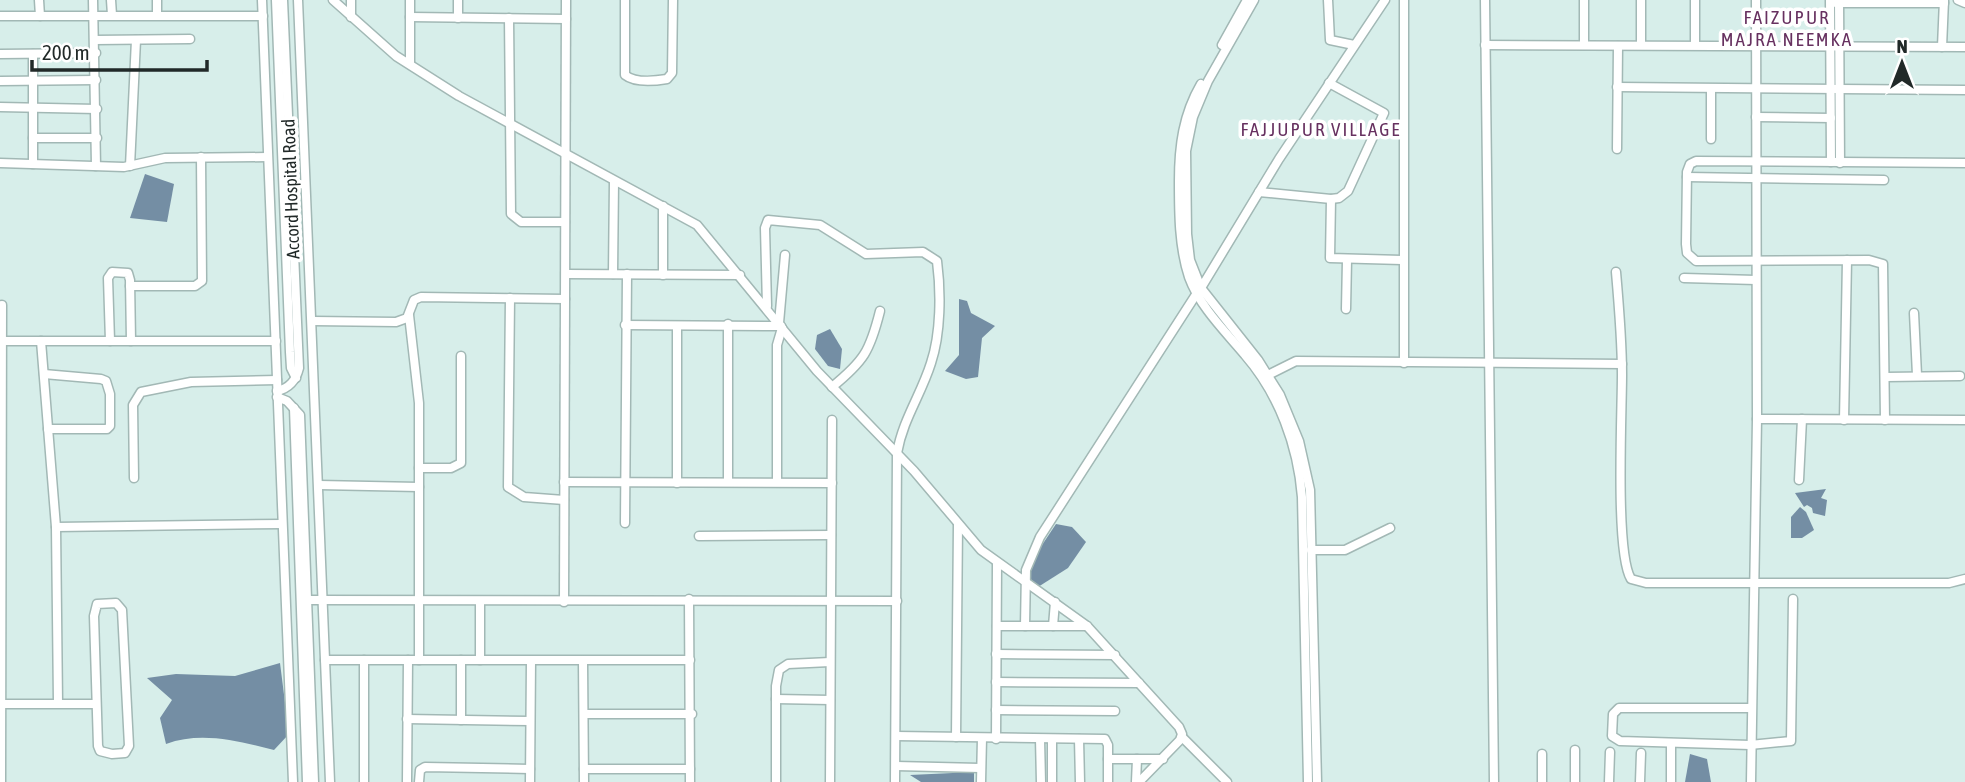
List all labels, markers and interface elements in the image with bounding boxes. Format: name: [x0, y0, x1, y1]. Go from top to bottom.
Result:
district label: FAIZUPUR MAJRA NEEMKA: [1721, 6, 1853, 50]
scale bar: [32, 28, 206, 72]
north arrow: [1867, 28, 1937, 98]
text: N: [1896, 35, 1908, 57]
text: 200 m: [42, 40, 90, 64]
district label: FAJJUPUR VILLAGE: [1241, 118, 1401, 140]
street label: Accord Hospital Road: [278, 119, 303, 259]

